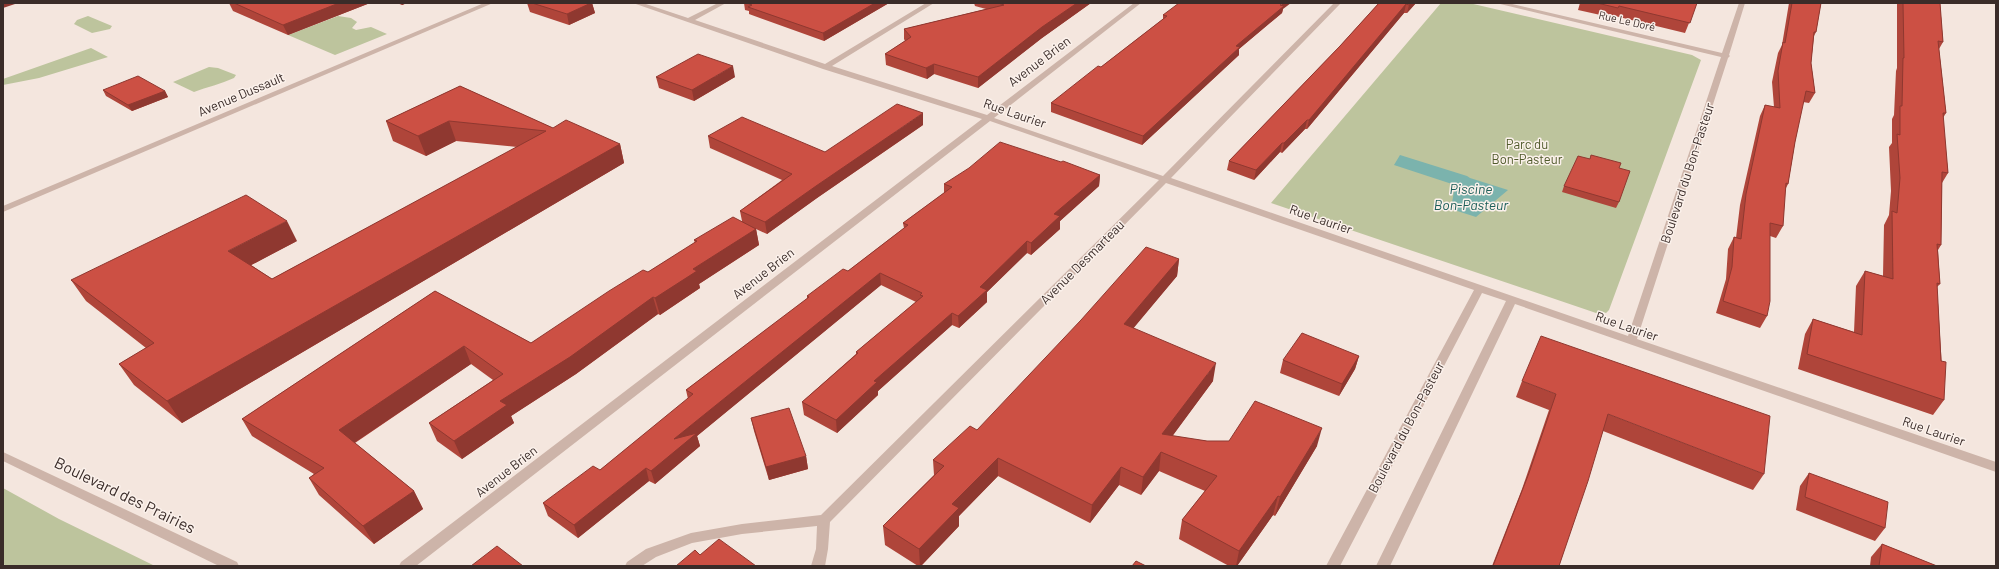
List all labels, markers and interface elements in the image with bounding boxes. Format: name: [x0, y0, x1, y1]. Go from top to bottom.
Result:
street label: Rue Le Doré: [1598, 8, 1657, 33]
street label: Avenue Brien: [1005, 32, 1073, 90]
street label: Avenue Dussault: [195, 69, 287, 119]
street label: Rue Laurier: [982, 95, 1049, 131]
street label: Boulevard du Bon-Pasteur: [1657, 101, 1717, 245]
park label: Parc du Bon-Pasteur: [1492, 136, 1563, 167]
water label: Piscine Bon-Pasteur: [1434, 180, 1509, 213]
street label: Rue Laurier: [1288, 201, 1355, 237]
street label: Avenue Desmarteau: [1037, 217, 1127, 307]
street label: Avenue Brien: [729, 244, 797, 302]
street label: Rue Laurier: [1594, 308, 1661, 344]
street label: Boulevard du Bon-Pasteur: [1365, 358, 1448, 495]
street label: Rue Laurier: [1901, 413, 1968, 449]
street label: Avenue Brien: [472, 442, 540, 500]
street label: Boulevard des Prairies: [52, 452, 199, 537]

